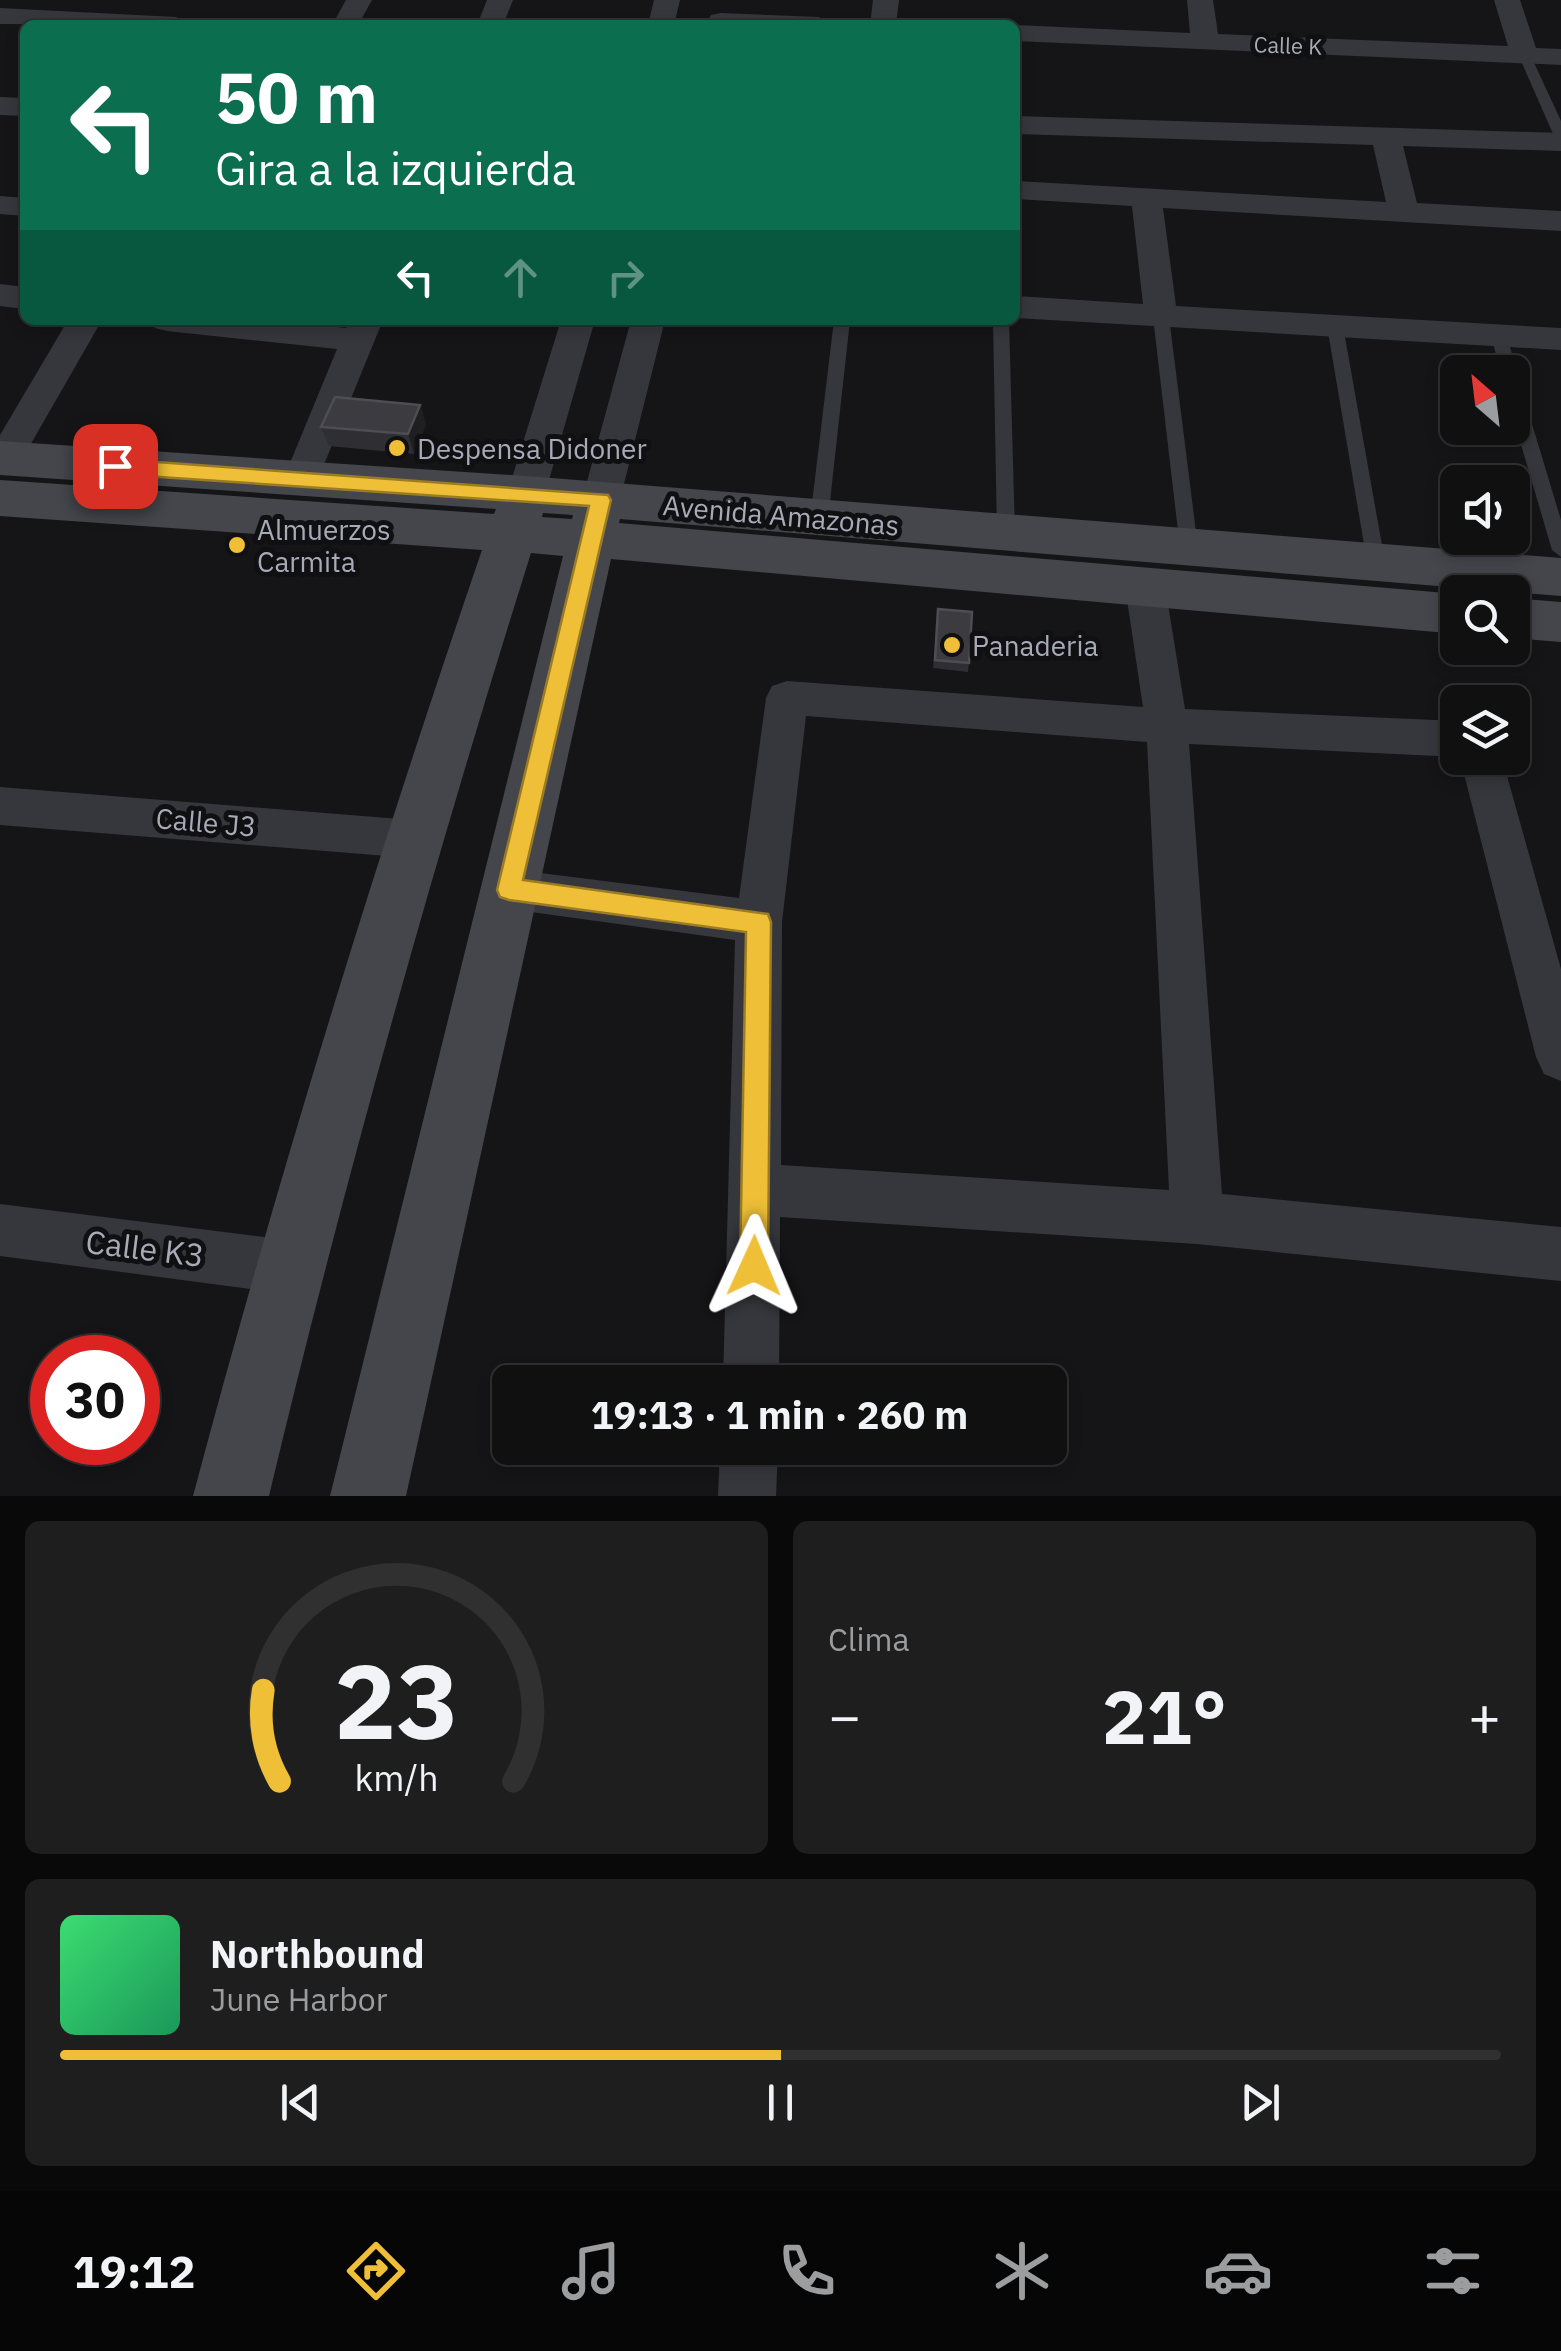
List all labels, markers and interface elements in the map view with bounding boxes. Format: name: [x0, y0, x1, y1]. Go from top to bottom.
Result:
street label: Calle K: [1253, 29, 1323, 61]
text: 50 m: [215, 51, 378, 142]
icon: left: [50, 60, 180, 190]
text: Gira a la izquierda: [215, 139, 576, 197]
icon: left: [388, 250, 443, 305]
icon: ahead: [493, 250, 548, 305]
icon: right: [598, 250, 653, 305]
north arrow: [1440, 355, 1530, 445]
map controls: [1440, 355, 1530, 775]
pin: [73, 424, 158, 509]
place label: Despensa Didoner: [417, 430, 647, 467]
marker: Despensa Didoner: [386, 437, 408, 459]
icon: arrive: [88, 439, 143, 494]
button: sound: [1440, 465, 1530, 555]
street label: Avenida Amazonas: [661, 486, 901, 544]
place label: Almuerzos Carmita: [257, 511, 391, 580]
marker: Almuerzos Carmita: [226, 534, 248, 556]
button: search: [1440, 575, 1530, 665]
place label: Panaderia: [972, 627, 1098, 664]
marker: Panaderia: [941, 634, 963, 656]
button: layers: [1440, 685, 1530, 775]
street label: Calle J3: [154, 799, 258, 845]
position arrow: [702, 1214, 806, 1318]
street label: Calle K3: [83, 1220, 207, 1276]
speed limit sign: 30: [30, 1335, 160, 1465]
text: 19:13 · 1 min · 260 m: [591, 1390, 968, 1439]
text: Clima: [828, 1618, 910, 1660]
text: 23: [334, 1632, 459, 1768]
text: 21°: [1102, 1667, 1227, 1765]
text: −: [828, 1680, 861, 1751]
text: +: [1468, 1680, 1501, 1751]
text: km/h: [354, 1754, 439, 1801]
text: Northbound: [210, 1929, 425, 1978]
text: June Harbor: [210, 1978, 387, 2020]
icon: previous: [273, 2075, 328, 2130]
icon: pause: [753, 2075, 808, 2130]
icon: next: [1233, 2075, 1288, 2130]
icon: directions: [341, 2236, 411, 2306]
icon: music: [556, 2236, 626, 2306]
icon: phone: [772, 2236, 842, 2306]
icon: climate: [987, 2236, 1057, 2306]
icon: car: [1203, 2236, 1273, 2306]
icon: filters: [1418, 2236, 1488, 2306]
text: 19:12: [73, 2242, 196, 2300]

